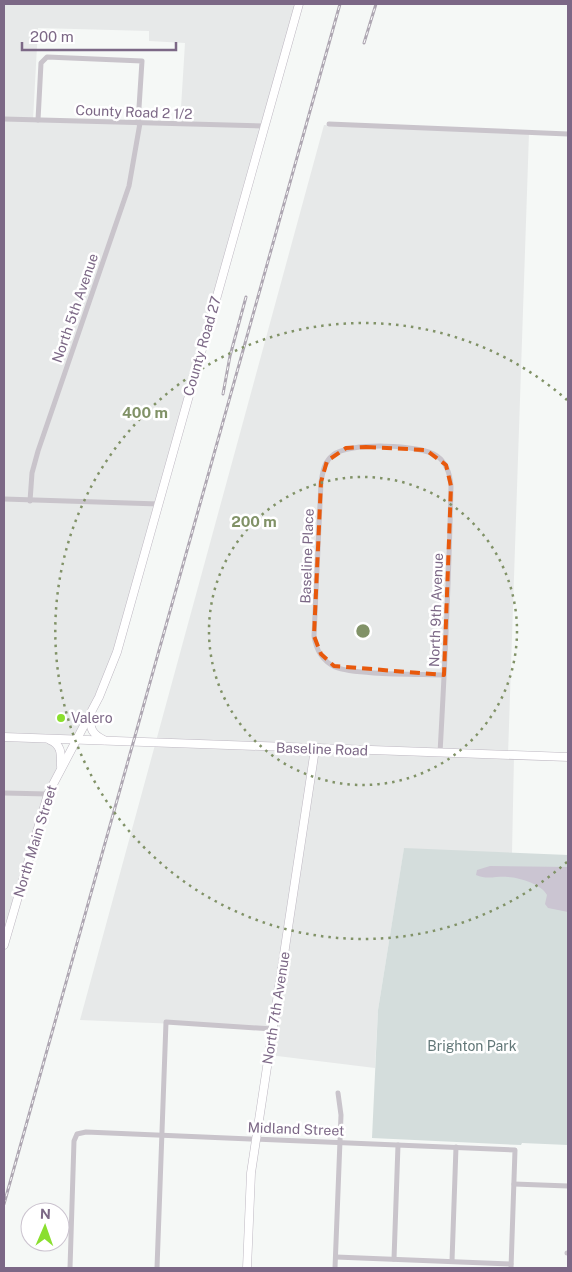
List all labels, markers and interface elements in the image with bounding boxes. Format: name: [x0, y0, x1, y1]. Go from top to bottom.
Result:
scale bar: [22, 20, 176, 52]
text: 200 m: [30, 28, 74, 45]
street label: County Road 2 1/2: [75, 102, 193, 122]
street label: North 5th Avenue: [49, 251, 101, 365]
street label: County Road 27: [180, 294, 224, 398]
text: 400 m: [122, 404, 168, 421]
street label: Baseline Place: [297, 508, 317, 604]
text: 200 m: [231, 513, 277, 530]
street label: North 9th Avenue: [426, 553, 446, 667]
centre of rings: [354, 622, 372, 640]
place label: Valero: [71, 710, 113, 726]
marker: Valero: [55, 712, 67, 724]
street label: Baseline Road: [276, 739, 368, 759]
street label: North Main Street: [10, 783, 60, 899]
street label: North 7th Avenue: [259, 950, 293, 1066]
park label: Brighton Park: [427, 1038, 517, 1054]
street label: Midland Street: [247, 1119, 345, 1139]
north arrow: [20, 1202, 70, 1252]
text: N: [40, 1206, 51, 1222]

